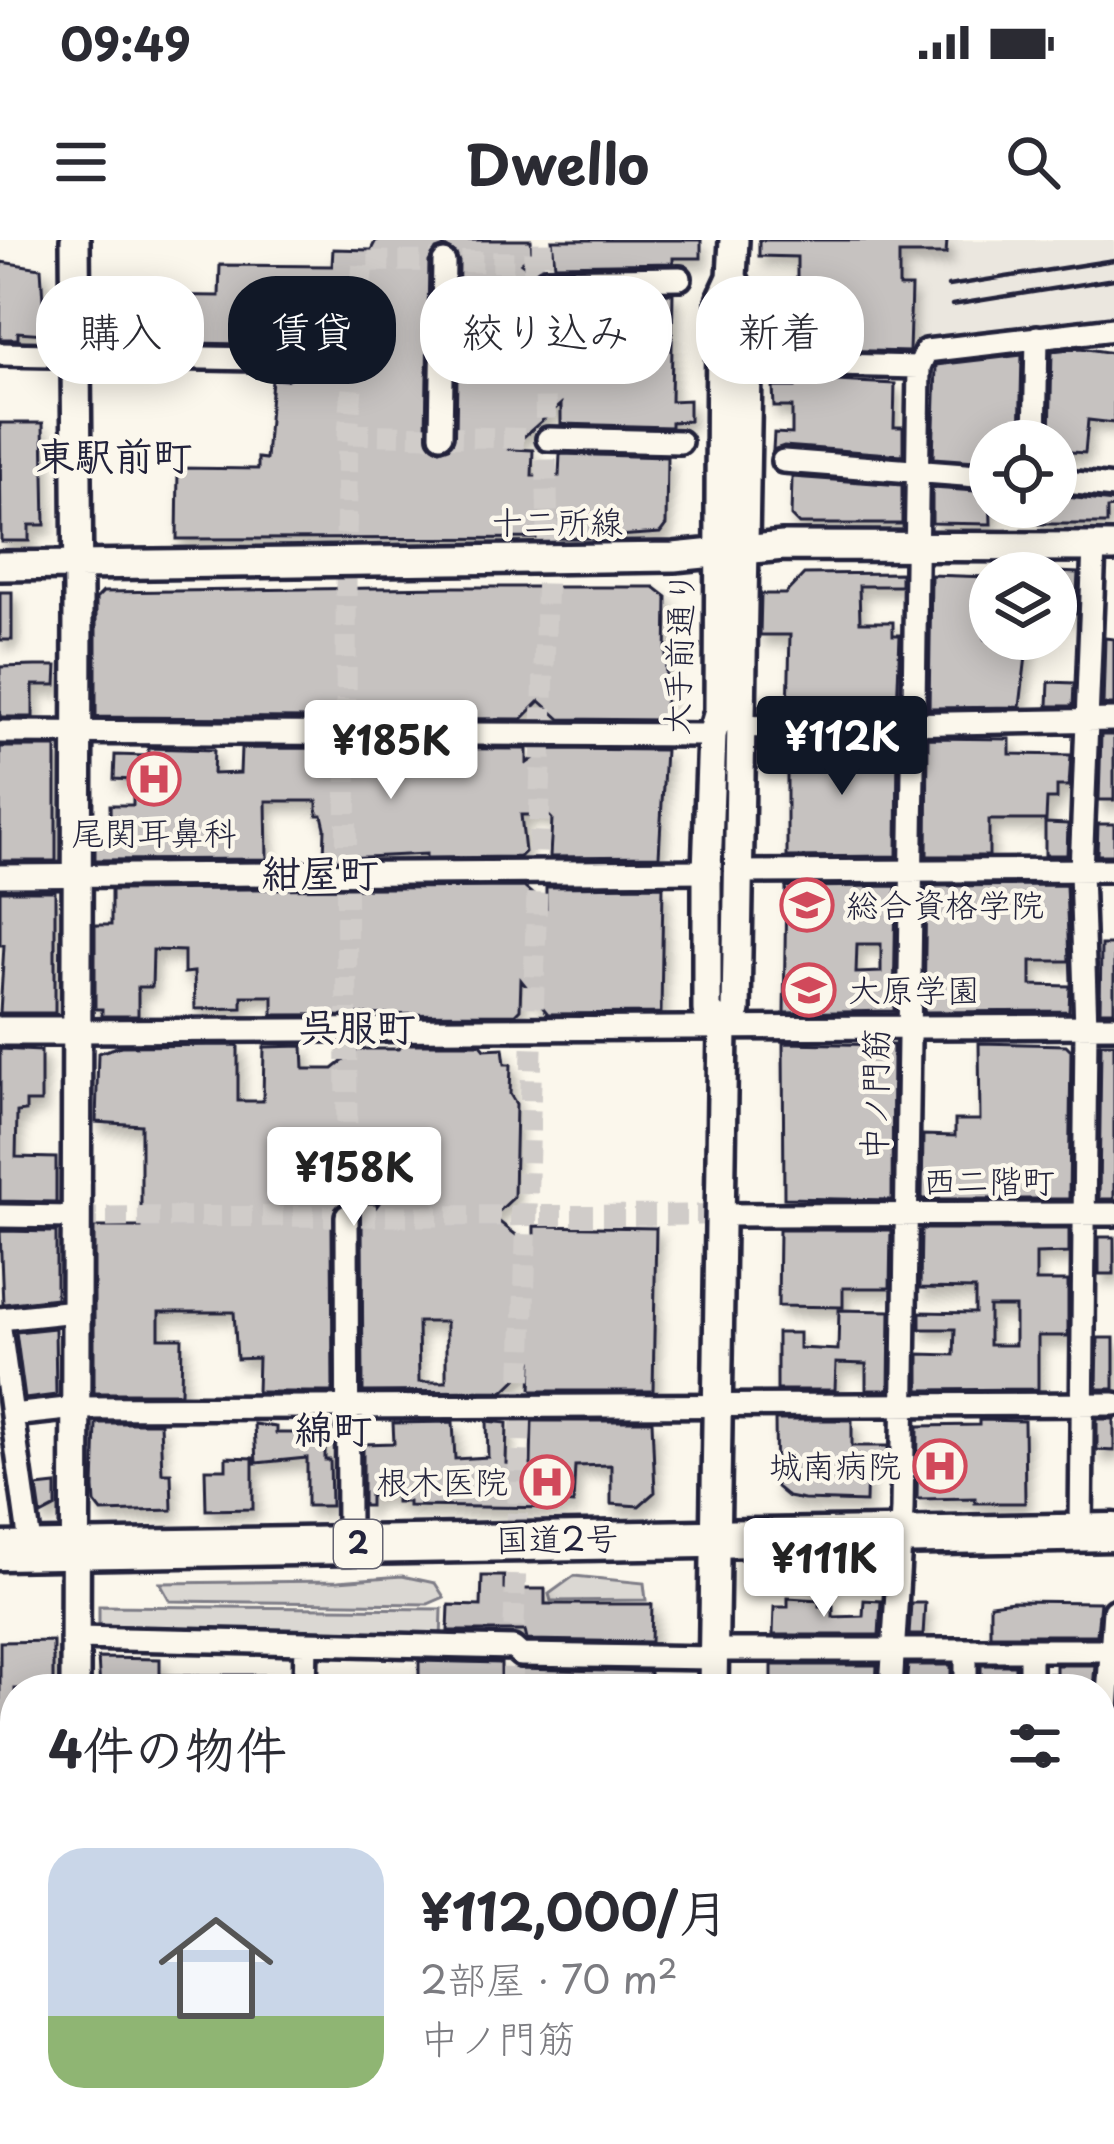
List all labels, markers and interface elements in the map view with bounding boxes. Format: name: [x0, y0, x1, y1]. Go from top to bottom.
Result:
text: 09:49: [60, 8, 191, 76]
text: Dwello: [465, 122, 649, 203]
icon: menu: [48, 129, 114, 195]
icon: search: [1000, 129, 1066, 195]
chip: 購入: [36, 276, 204, 384]
chip: 賃貸: [228, 276, 396, 384]
chip: 絞り込み: [420, 276, 672, 384]
chip: 新着: [696, 276, 864, 384]
map controls: [969, 420, 1077, 660]
button: locate: [969, 420, 1077, 528]
district label: 東駅前町: [36, 424, 192, 483]
street label: 十二所線: [491, 495, 623, 545]
button: layers: [969, 552, 1077, 660]
street label: 大手前通り: [649, 570, 705, 736]
pin: ¥112K: [758, 696, 926, 798]
pin: ¥185K: [307, 700, 475, 802]
text: ¥112K: [784, 705, 900, 764]
text: ¥185K: [332, 709, 451, 768]
hospital icon: 尾関耳鼻科: [126, 751, 182, 807]
place label: 尾関耳鼻科: [72, 806, 237, 856]
district label: 紺屋町: [261, 841, 379, 900]
school or university icon: 総合資格学院: [779, 877, 835, 933]
place label: 総合資格学院: [846, 878, 1044, 928]
school or university icon: 大原学園: [781, 962, 837, 1018]
place label: 大原学園: [848, 963, 980, 1013]
district label: 呉服町: [298, 995, 416, 1054]
street label: 中ノ門筋: [847, 1028, 899, 1160]
pin: ¥158K: [270, 1127, 438, 1229]
text: ¥158K: [294, 1136, 414, 1195]
street label: 西二階町: [923, 1154, 1055, 1204]
district label: 綿町: [294, 1397, 372, 1456]
hospital icon: 城南病院: [912, 1438, 968, 1494]
place label: 城南病院: [769, 1439, 901, 1489]
hospital icon: 根木医院: [519, 1454, 575, 1510]
place label: 根木医院: [376, 1455, 508, 1505]
street label: 国道2号: [495, 1511, 619, 1563]
pin: ¥111K: [740, 1518, 908, 1620]
road number: 2: [334, 1520, 382, 1568]
text: ¥111K: [771, 1527, 877, 1586]
text: 4件の物件: [48, 1708, 287, 1785]
icon: filters: [1002, 1713, 1068, 1779]
text: ¥112,000/月: [420, 1871, 729, 1948]
icon: home: [144, 1896, 288, 2040]
text: 2部屋 · 70 m²: [420, 1948, 678, 2007]
text: 中ノ門筋: [420, 2007, 576, 2066]

